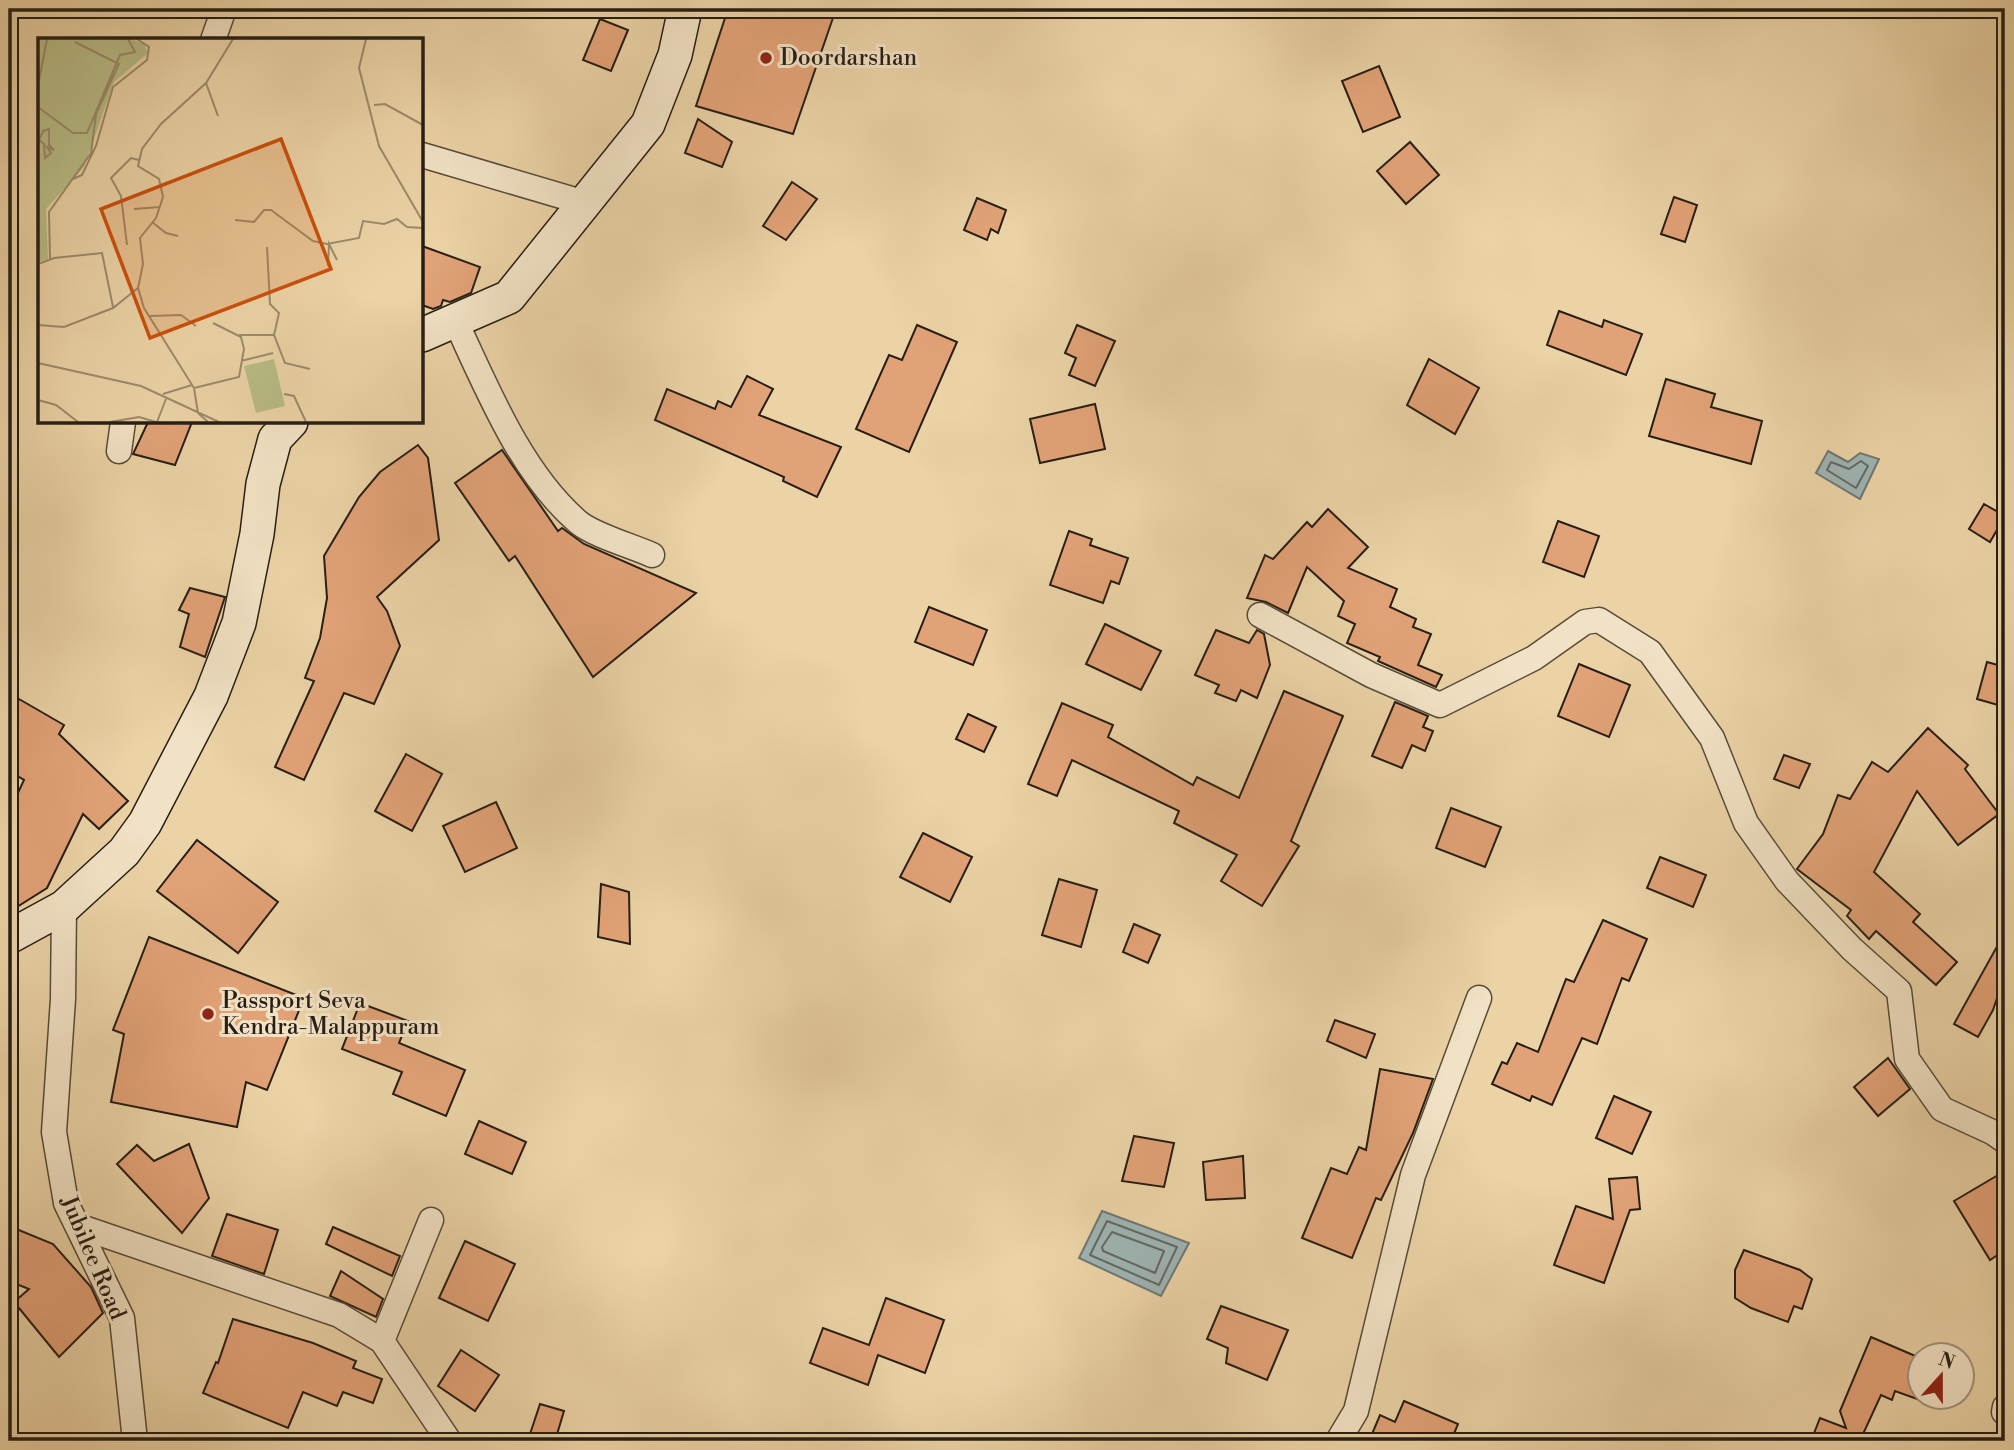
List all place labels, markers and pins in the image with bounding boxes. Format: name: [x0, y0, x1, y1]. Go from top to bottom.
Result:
place label: Doordarshan: [780, 44, 918, 72]
marker: Doordarshan: [758, 50, 774, 66]
place label: Passport Seva Kendra-Malappuram: [222, 987, 439, 1041]
marker: Passport Seva Kendra-Malappuram: [200, 1006, 216, 1022]

